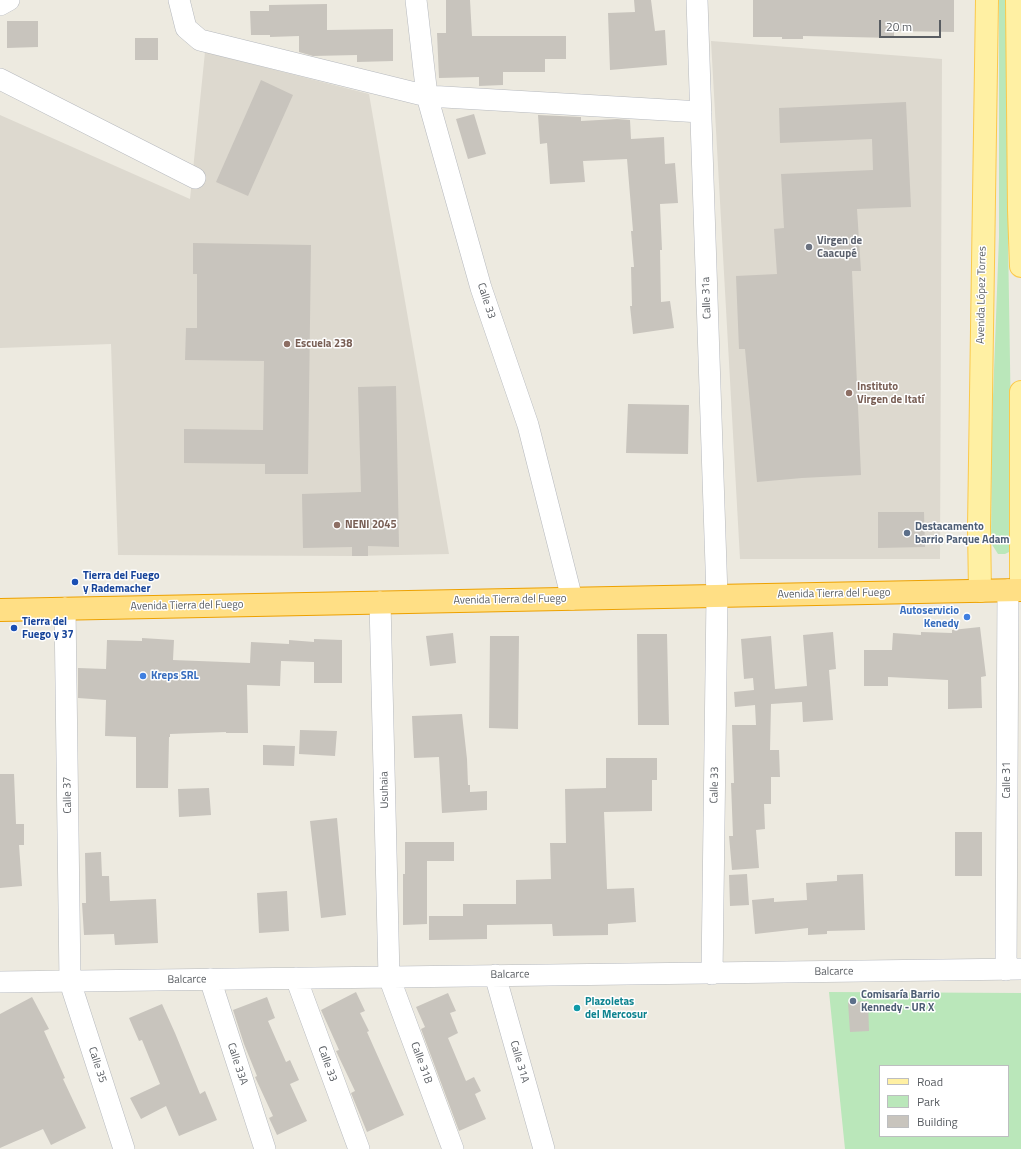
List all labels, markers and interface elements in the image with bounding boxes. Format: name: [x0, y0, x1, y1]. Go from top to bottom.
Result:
scale bar: [881, 12, 943, 38]
text: 20 m: [886, 17, 912, 36]
place label: Virgen de Caacupé: [817, 234, 862, 260]
marker: Virgen de Caacupé: [804, 242, 814, 252]
street label: Avenida López Torres: [975, 246, 989, 344]
street label: Calle 31a: [700, 277, 714, 319]
street label: Calle 33: [474, 281, 498, 321]
place label: Escuela 238: [295, 337, 352, 351]
marker: Escuela 238: [282, 339, 292, 349]
place label: Instituto Virgen de Itatí: [857, 380, 924, 406]
marker: Instituto Virgen de Itatí: [844, 388, 854, 398]
place label: NENI 2045: [345, 518, 397, 532]
marker: NENI 2045: [332, 520, 342, 530]
place label: Destacamento barrio Parque Adam: [915, 520, 1010, 546]
marker: Destacamento barrio Parque Adam: [902, 528, 912, 538]
place label: Tierra del Fuego y Rademacher: [83, 569, 160, 595]
marker: Tierra del Fuego y Rademacher: [70, 577, 80, 587]
street label: Avenida Tierra del Fuego: [777, 586, 891, 602]
street label: Avenida Tierra del Fuego: [453, 592, 567, 608]
street label: Avenida Tierra del Fuego: [130, 598, 244, 614]
place label: Autoservicio Kenedy: [900, 604, 959, 630]
marker: Autoservicio Kenedy: [962, 612, 972, 622]
place label: Tierra del Fuego y 37: [22, 615, 74, 641]
marker: Tierra del Fuego y 37: [9, 623, 19, 633]
place label: Kreps SRL: [151, 669, 199, 683]
marker: Kreps SRL: [138, 671, 148, 681]
street label: Calle 31: [1000, 762, 1014, 798]
street label: Calle 33: [708, 766, 722, 804]
street label: Usuhaia: [378, 771, 392, 809]
street label: Calle 37: [61, 776, 75, 814]
street label: Balcarce: [814, 965, 854, 979]
street label: Balcarce: [490, 968, 530, 982]
street label: Balcarce: [167, 973, 207, 987]
place label: Comisaría Barrio Kennedy - UR X: [861, 988, 940, 1014]
place label: Plazoletas del Mercosur: [585, 995, 647, 1021]
marker: Comisaría Barrio Kennedy - UR X: [848, 996, 858, 1006]
marker: Plazoletas del Mercosur: [572, 1003, 582, 1013]
street label: Calle 31A: [507, 1039, 531, 1085]
street label: Calle 31B: [407, 1040, 435, 1086]
street label: Calle 33A: [224, 1041, 250, 1087]
street label: Calle 33: [314, 1044, 340, 1084]
street label: Calle 35: [85, 1045, 109, 1085]
legend: [879, 1065, 1009, 1137]
text: Road: [917, 1072, 943, 1091]
text: Park: [917, 1092, 940, 1111]
text: Building: [917, 1112, 958, 1131]

